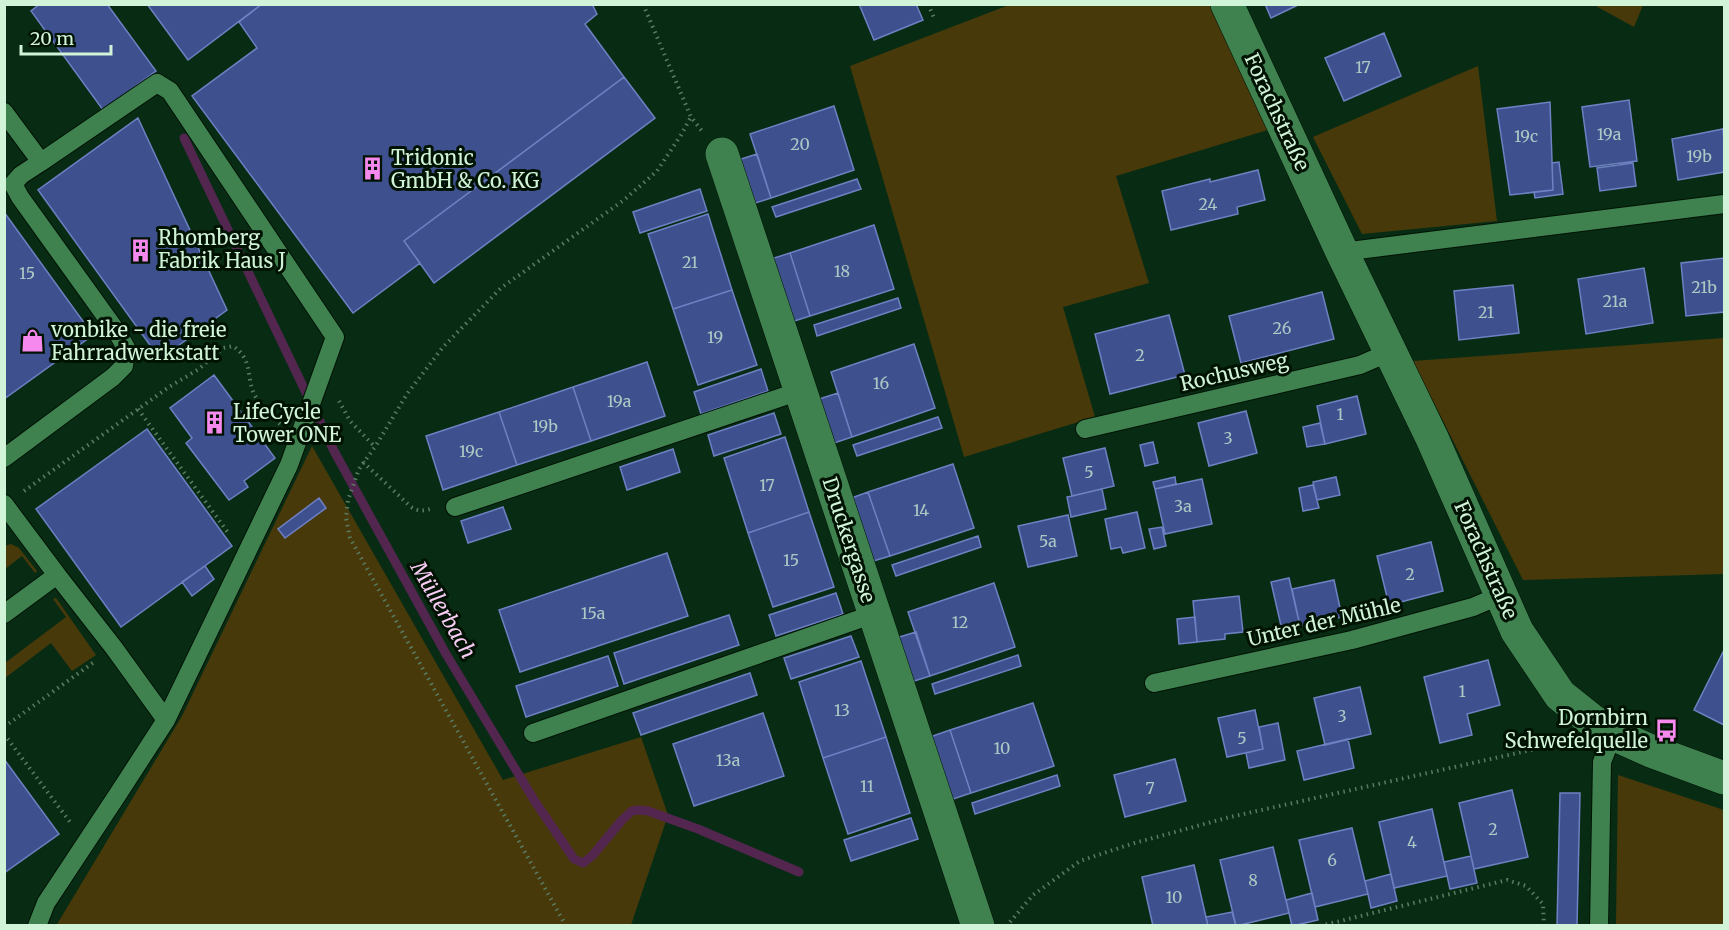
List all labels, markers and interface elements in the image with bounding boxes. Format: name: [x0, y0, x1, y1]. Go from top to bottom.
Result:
scale bar: [21, 18, 111, 56]
text: 20 m: [30, 27, 74, 50]
street label: Forachstraße: [1239, 49, 1316, 174]
house number: 17: [1355, 57, 1371, 77]
house number: 19a: [1597, 124, 1622, 144]
house number: 19c: [1514, 126, 1538, 146]
house number: 20: [790, 134, 810, 154]
place label: Tridonic GmbH & Co. KG: [391, 145, 540, 193]
house number: 19b: [1686, 146, 1712, 166]
building icon: Tridonic GmbH & Co. KG: [360, 156, 386, 182]
house number: 24: [1199, 194, 1218, 214]
place label: Rhomberg Fabrik Haus J: [158, 225, 286, 273]
building icon: Rhomberg Fabrik Haus J: [127, 237, 153, 263]
house number: 21: [682, 252, 698, 272]
house number: 18: [834, 261, 850, 281]
house number: 15: [19, 263, 35, 283]
house number: 21b: [1691, 277, 1717, 297]
house number: 21a: [1603, 291, 1628, 311]
house number: 21: [1478, 302, 1494, 322]
place label: vonbike - die freie Fahrradwerkstatt: [50, 317, 226, 365]
house number: 26: [1273, 318, 1292, 338]
house number: 19: [707, 327, 723, 347]
shop icon: vonbike - die freie Fahrradwerkstatt: [20, 328, 46, 354]
house number: 2: [1135, 345, 1145, 365]
street label: Rochusweg: [1177, 347, 1290, 396]
house number: 16: [873, 373, 889, 393]
house number: 19a: [607, 391, 632, 411]
place label: LifeCycle Tower ONE: [233, 399, 342, 447]
house number: 1: [1336, 404, 1344, 424]
building icon: LifeCycle Tower ONE: [202, 410, 228, 436]
house number: 19b: [532, 416, 558, 436]
house number: 3: [1223, 428, 1233, 448]
house number: 19c: [459, 441, 483, 461]
house number: 5: [1084, 462, 1094, 482]
street label: Druckergasse: [817, 474, 882, 606]
house number: 17: [759, 475, 775, 495]
house number: 3a: [1174, 496, 1192, 516]
street label: Forachstraße: [1449, 497, 1524, 623]
house number: 14: [913, 500, 929, 520]
house number: 5a: [1039, 531, 1057, 551]
house number: 15: [783, 550, 799, 570]
water label: Müllerbach: [404, 555, 482, 663]
house number: 2: [1405, 564, 1415, 584]
street label: Unter der Mühle: [1245, 592, 1403, 651]
house number: 15a: [581, 603, 606, 623]
house number: 12: [952, 612, 968, 632]
house number: 1: [1458, 681, 1466, 701]
house number: 13: [834, 700, 850, 720]
place label: Dornbirn Schwefelquelle: [1505, 705, 1648, 753]
house number: 3: [1337, 706, 1347, 726]
bus stop icon: Dornbirn Schwefelquelle: [1653, 717, 1679, 743]
house number: 5: [1237, 728, 1247, 748]
house number: 10: [994, 738, 1010, 758]
house number: 13a: [716, 750, 741, 770]
house number: 11: [860, 776, 874, 796]
house number: 7: [1145, 778, 1155, 798]
house number: 2: [1488, 819, 1498, 839]
house number: 4: [1407, 832, 1417, 852]
house number: 6: [1327, 850, 1337, 870]
house number: 8: [1248, 870, 1258, 890]
house number: 10: [1166, 887, 1182, 907]

